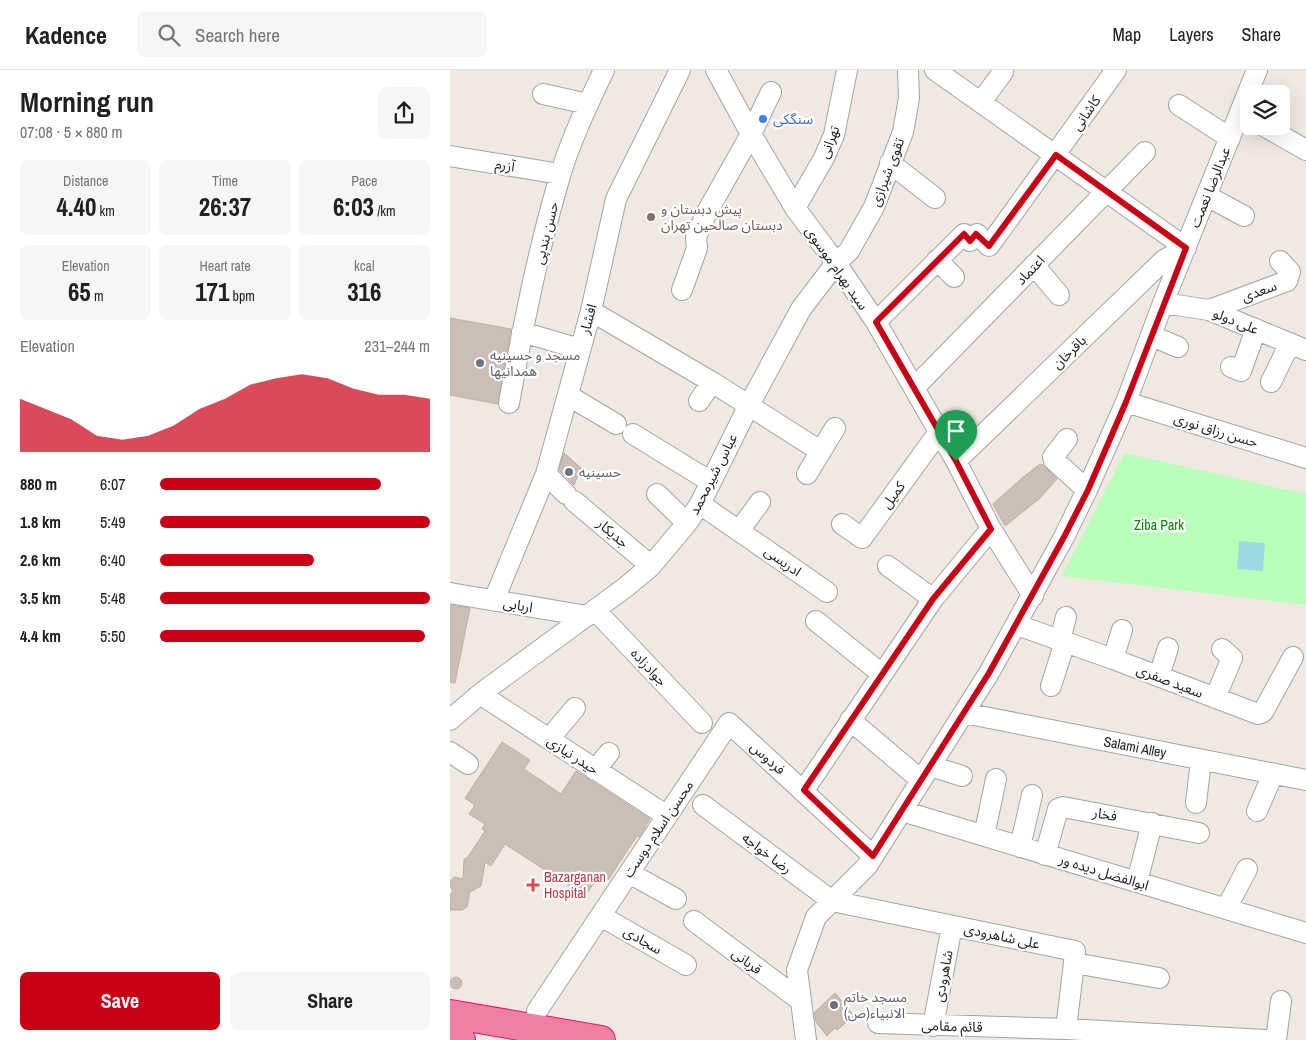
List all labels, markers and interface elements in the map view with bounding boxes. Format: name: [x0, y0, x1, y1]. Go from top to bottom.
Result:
search box: [137, 12, 487, 57]
text: Kadence: [25, 19, 107, 51]
icon: search: [155, 21, 183, 49]
text: Search here: [195, 22, 280, 48]
text: Map: [1113, 22, 1141, 47]
text: Layers: [1169, 22, 1214, 47]
text: Share: [1242, 22, 1281, 47]
text: Morning run: [20, 83, 154, 121]
map controls: [1240, 85, 1290, 135]
button: layers: [1240, 85, 1290, 135]
button: share: [378, 87, 430, 139]
street label: کاشانی: [1067, 92, 1105, 134]
place label: سنگکی: [773, 110, 813, 128]
marker: سنگکی: [757, 113, 769, 125]
text: 07:08 · 5 × 880 m: [20, 121, 123, 143]
street label: تهرانی: [815, 123, 843, 161]
street label: تقوی شیرازی: [866, 135, 908, 209]
street label: عبدالرضا نعمت: [1186, 144, 1234, 230]
street label: آزرم: [494, 155, 517, 178]
text: Distance: [63, 172, 108, 190]
text: Time: [212, 172, 238, 190]
text: Pace: [351, 172, 377, 190]
text: 4.40: [56, 190, 96, 224]
text: 26:37: [199, 190, 251, 224]
text: 6:03: [333, 190, 374, 224]
street label: حسن بندپی: [530, 200, 564, 267]
place label: پیش دبستان و دبستان صالحین تهران: [661, 200, 783, 234]
text: km: [96, 202, 115, 220]
text: /km: [374, 202, 396, 220]
marker: پیش دبستان و دبستان صالحین تهران: [645, 211, 657, 223]
street label: سید بهرام موسوی: [800, 223, 873, 315]
street label: اعتماد: [1012, 251, 1048, 289]
text: Elevation: [62, 257, 110, 275]
text: Heart rate: [199, 257, 251, 275]
text: kcal: [354, 257, 375, 275]
text: 65: [68, 275, 91, 309]
text: 171: [195, 275, 229, 309]
text: 316: [347, 275, 381, 309]
street label: سعدی: [1239, 276, 1279, 306]
text: m: [91, 287, 103, 305]
text: bpm: [229, 287, 255, 305]
street label: افشار: [575, 302, 601, 337]
street label: علی دولو: [1210, 304, 1262, 338]
street label: باقرخان: [1048, 331, 1090, 373]
text: Elevation: [20, 335, 75, 357]
text: 231–244 m: [364, 335, 430, 357]
place label: مسجد و حسینیه همدانیها: [490, 346, 580, 380]
marker: مسجد و حسینیه همدانیها: [474, 357, 486, 369]
street label: حسن رزاق نوری: [1172, 409, 1260, 451]
pin: [935, 410, 977, 461]
icon: arrive: [942, 417, 970, 445]
street label: عباس شیرمحمد: [685, 430, 741, 518]
place label: حسینیه: [579, 463, 621, 481]
marker: حسینیه: [563, 466, 575, 478]
text: 880 m: [20, 473, 57, 495]
text: 6:07: [100, 473, 126, 495]
street label: کمیل: [877, 478, 909, 512]
text: 1.8 km: [20, 511, 61, 533]
text: 5:49: [100, 511, 126, 533]
street label: جدیکار: [593, 514, 633, 552]
park label: Ziba Park: [1134, 516, 1184, 534]
street label: ادریسی: [761, 542, 805, 580]
text: 2.6 km: [20, 549, 61, 571]
text: 6:40: [100, 549, 126, 571]
text: 3.5 km: [20, 587, 61, 609]
text: 5:48: [100, 587, 126, 609]
street label: اربابی: [502, 594, 534, 616]
text: 4.4 km: [20, 625, 61, 647]
text: 5:50: [100, 625, 126, 647]
street label: جوادزاده: [627, 644, 671, 690]
street label: سعید صفری: [1134, 660, 1206, 702]
street label: حیدر نیازی: [544, 732, 602, 778]
street label: Salami Alley: [1102, 732, 1168, 762]
street label: فردوس: [747, 738, 789, 778]
street label: محسن اسلام دوست: [619, 777, 699, 882]
street label: فخار: [1090, 803, 1119, 825]
street label: رضا خواجه: [738, 828, 796, 878]
street label: ابوالفضل دیده ور: [1056, 850, 1151, 894]
place label: Bazarganan Hospital: [544, 868, 606, 902]
marker: Bazarganan Hospital: [526, 878, 540, 892]
street label: علی شاهرودی: [962, 919, 1042, 953]
street label: سجادی: [621, 922, 665, 958]
street label: قربانی: [728, 944, 766, 978]
street label: شاهرودی: [929, 949, 957, 1003]
button: Save: [20, 972, 220, 1030]
button: Share: [230, 972, 430, 1030]
place label: مسجد خاتم الانبیاء(ص): [844, 988, 907, 1022]
marker: مسجد خاتم الانبیاء(ص): [828, 999, 840, 1011]
street label: قائم مقامی: [921, 1016, 983, 1038]

